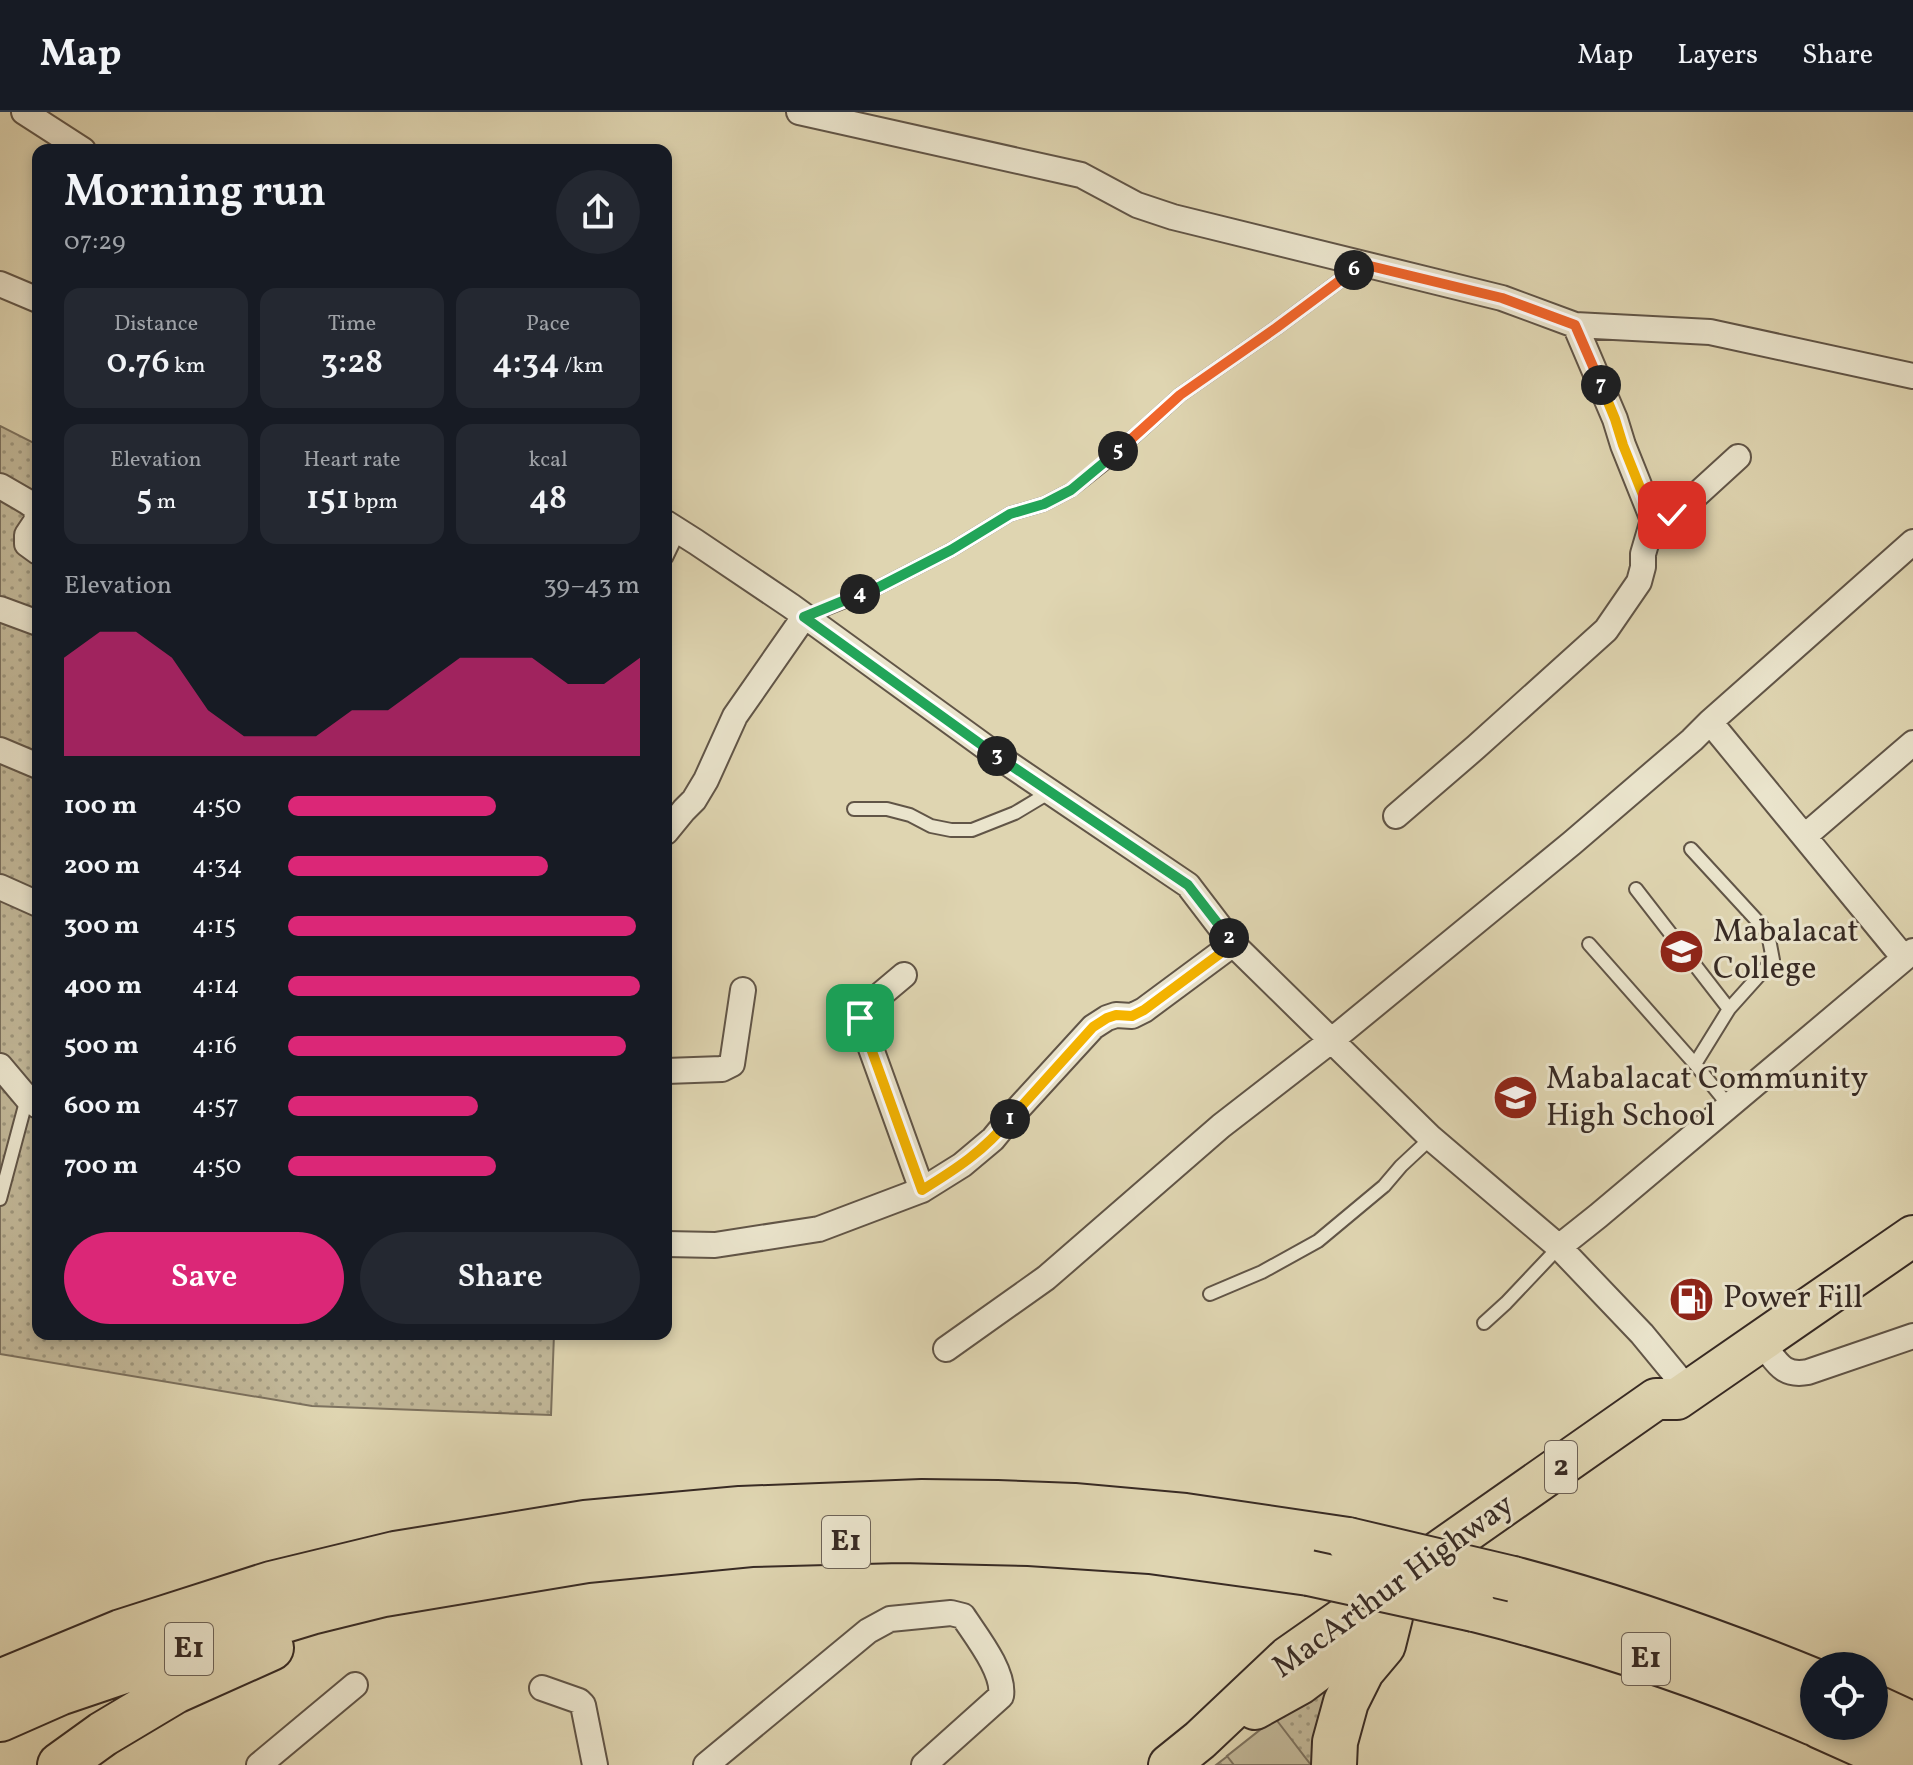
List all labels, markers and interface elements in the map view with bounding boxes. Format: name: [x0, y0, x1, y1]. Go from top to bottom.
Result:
text: Map: [40, 29, 121, 82]
text: Map: [1577, 36, 1633, 75]
text: Layers: [1677, 36, 1758, 75]
text: Share: [1802, 36, 1873, 75]
text: Morning run: [64, 163, 326, 224]
button: share: [556, 170, 640, 254]
text: 07:29: [64, 224, 126, 260]
pin: 6: [1334, 250, 1374, 290]
text: 6: [1348, 254, 1360, 285]
text: Distance: [114, 309, 198, 340]
text: Time: [328, 309, 376, 340]
text: Pace: [526, 309, 570, 340]
text: 0.76: [107, 340, 170, 387]
text: 3:28: [321, 340, 383, 387]
text: 4:34: [492, 340, 560, 387]
text: km: [170, 351, 205, 382]
text: /km: [560, 351, 604, 382]
pin: 7: [1581, 365, 1621, 405]
text: 7: [1596, 369, 1606, 400]
pin: 5: [1098, 431, 1138, 471]
text: 5: [1113, 435, 1123, 466]
text: Elevation: [110, 445, 202, 476]
text: Heart rate: [303, 445, 401, 476]
text: kcal: [528, 445, 568, 476]
text: 5: [136, 476, 152, 523]
text: 151: [306, 476, 349, 523]
text: 48: [529, 476, 567, 523]
pin: [1638, 481, 1706, 549]
text: m: [152, 487, 176, 518]
text: bpm: [349, 487, 398, 518]
icon: check: [1650, 493, 1694, 537]
text: Elevation: [64, 568, 172, 604]
text: 39–43 m: [543, 568, 640, 604]
pin: 4: [840, 574, 880, 614]
text: 4: [853, 578, 867, 609]
pin: 3: [977, 736, 1017, 776]
text: 3: [991, 740, 1003, 771]
text: 100 m: [64, 788, 137, 824]
text: 4:50: [192, 788, 241, 824]
text: 200 m: [64, 848, 140, 884]
text: 4:34: [192, 848, 243, 884]
text: 300 m: [64, 908, 140, 944]
text: 4:15: [192, 908, 236, 944]
place label: Mabalacat College: [1713, 911, 1859, 992]
pin: 2: [1209, 918, 1249, 958]
text: 2: [1223, 922, 1235, 953]
school or university icon: Mabalacat College: [1658, 927, 1706, 975]
text: 400 m: [64, 968, 142, 1004]
text: 4:14: [192, 968, 239, 1004]
pin: [826, 984, 894, 1052]
icon: arrive: [838, 996, 882, 1040]
text: 500 m: [64, 1028, 139, 1064]
text: 4:16: [192, 1028, 237, 1064]
place label: Mabalacat Community High School: [1546, 1058, 1868, 1139]
school or university icon: Mabalacat Community High School: [1491, 1074, 1539, 1122]
text: 600 m: [64, 1088, 141, 1124]
text: 4:57: [192, 1088, 239, 1124]
pin: 1: [990, 1099, 1030, 1139]
text: 1: [1006, 1103, 1014, 1134]
text: 700 m: [64, 1148, 138, 1184]
text: 4:50: [192, 1148, 241, 1184]
button: Save: [64, 1232, 344, 1324]
button: Share: [360, 1232, 640, 1324]
fuel station icon: Power Fill: [1668, 1275, 1716, 1323]
place label: Power Fill: [1723, 1277, 1863, 1321]
road number: 2: [1545, 1441, 1577, 1493]
street label: MacArthur Highway: [1264, 1484, 1524, 1690]
road number: E1: [822, 1516, 870, 1568]
road number: E1: [165, 1623, 213, 1675]
road number: E1: [1622, 1633, 1670, 1685]
map controls: [1800, 1652, 1888, 1740]
button: locate: [1800, 1652, 1888, 1740]

